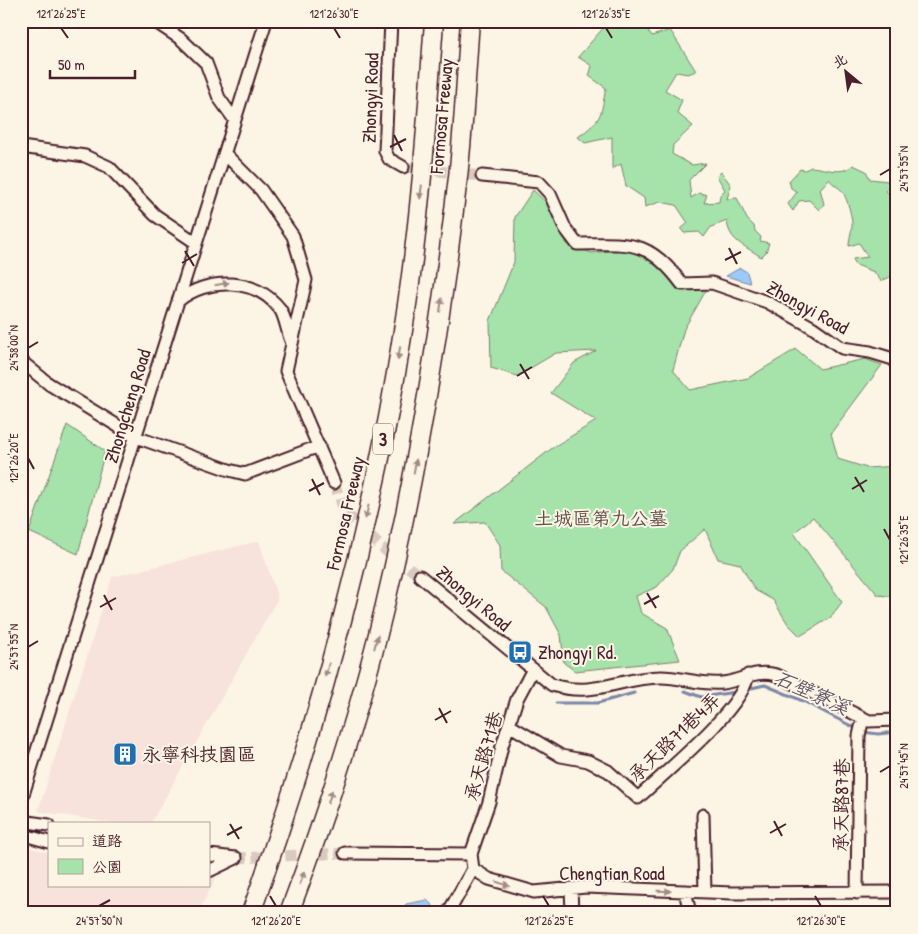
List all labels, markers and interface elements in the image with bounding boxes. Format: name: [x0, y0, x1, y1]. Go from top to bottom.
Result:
text: 121°26'25"E: [36, 5, 86, 22]
text: 121°26'30"E: [309, 5, 359, 22]
text: 121°26'35"E: [582, 5, 631, 22]
scale bar: [50, 48, 135, 80]
north arrow: [820, 48, 870, 98]
text: 北: [829, 48, 850, 72]
street label: Zhongyi Road: [355, 52, 385, 143]
text: 50 m: [58, 54, 85, 75]
street label: Formosa Freeway: [423, 57, 459, 176]
text: 24°57'55"N: [895, 146, 912, 192]
one-way arrow: [417, 184, 425, 200]
street label: Zhongyi Road: [762, 274, 854, 340]
one-way arrow: [215, 280, 231, 288]
one-way arrow: [437, 297, 445, 313]
text: 24°58'00"N: [5, 325, 22, 371]
street label: Zhongcheng Road: [97, 345, 157, 466]
one-way arrow: [394, 345, 402, 361]
road number: 3: [373, 424, 393, 454]
text: 121°26'20"E: [5, 433, 22, 483]
street label: Formosa Freeway: [319, 454, 371, 573]
one-way arrow: [411, 458, 419, 474]
one-way arrow: [363, 505, 371, 520]
park label: 土城區第九公墓: [534, 505, 668, 531]
text: 121°26'35"E: [895, 515, 912, 564]
street label: Zhongyi Road: [431, 559, 517, 637]
text: 24°57'55"N: [5, 624, 22, 670]
one-way arrow: [372, 634, 380, 649]
bus stop icon: Zhongyi Rd.: [507, 639, 533, 665]
place label: Zhongyi Rd.: [538, 639, 617, 665]
one-way arrow: [323, 662, 331, 677]
water label: 石壁寮溪: [770, 663, 855, 721]
street label: 承天路71巷4弄: [622, 687, 726, 787]
street label: 承天路71巷: [458, 708, 508, 804]
building icon: 永寧科技園區: [112, 741, 138, 767]
place label: 永寧科技園區: [142, 741, 256, 767]
text: 24°57'45"N: [895, 743, 912, 789]
street label: 承天路87巷: [827, 758, 855, 852]
one-way arrow: [327, 790, 334, 805]
legend: [48, 822, 210, 886]
text: 道路: [92, 830, 122, 851]
text: 公園: [92, 856, 122, 877]
street label: Chengtian Road: [559, 860, 665, 886]
one-way arrow: [298, 870, 306, 885]
one-way arrow: [496, 881, 511, 888]
one-way arrow: [657, 887, 673, 895]
text: 24°57'50"N: [76, 912, 122, 929]
text: 121°26'20"E: [251, 912, 301, 929]
text: 121°26'25"E: [524, 912, 574, 929]
text: 121°26'30"E: [796, 912, 846, 929]

